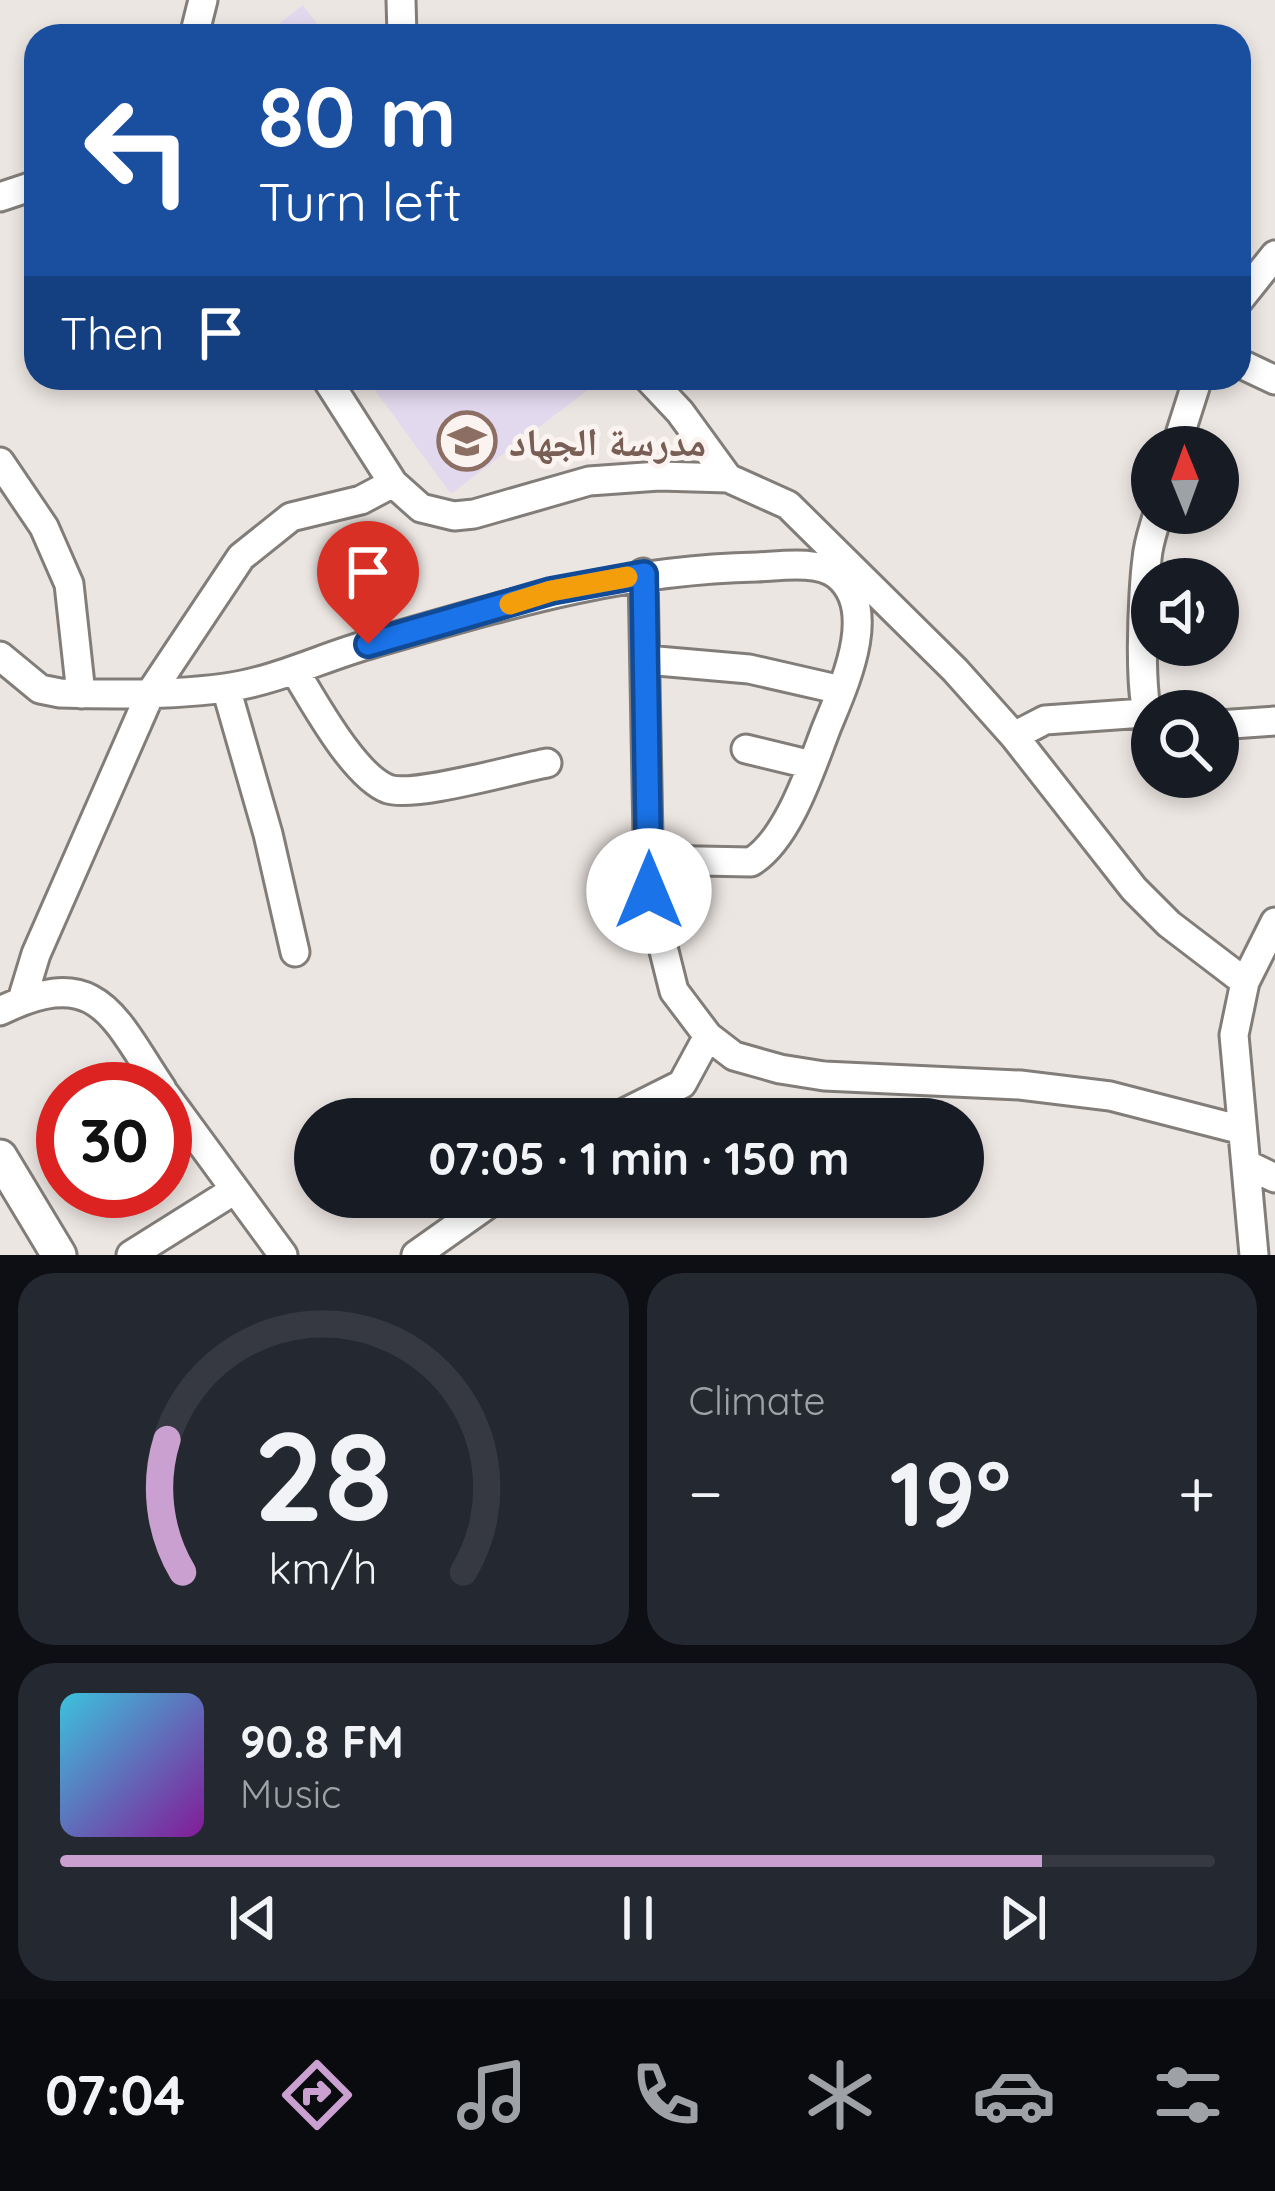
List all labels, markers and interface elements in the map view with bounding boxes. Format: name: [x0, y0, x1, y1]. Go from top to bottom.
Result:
text: 80 m: [258, 63, 457, 168]
icon: left: [60, 72, 216, 228]
text: Turn left: [258, 167, 462, 235]
icon: arrive: [188, 300, 254, 366]
text: Then: [60, 305, 164, 361]
school or university icon: مدرسة الجهاد: [436, 410, 498, 472]
place label: مدرسة الجهاد: [509, 417, 706, 466]
north arrow: [1131, 426, 1239, 534]
map controls: [1131, 426, 1239, 798]
pin: [317, 521, 419, 644]
icon: arrive: [335, 539, 401, 605]
button: sound: [1131, 558, 1239, 666]
button: search: [1131, 690, 1239, 798]
position arrow: [586, 828, 712, 954]
speed limit sign: 30: [36, 1062, 192, 1218]
text: 07:05 · 1 min · 150 m: [429, 1130, 849, 1186]
text: Climate: [689, 1376, 826, 1425]
text: 28: [254, 1396, 393, 1552]
text: 19°: [890, 1436, 1011, 1549]
text: −: [689, 1451, 723, 1534]
text: +: [1178, 1451, 1215, 1534]
text: km/h: [269, 1541, 378, 1595]
text: 90.8 FM: [240, 1713, 404, 1769]
text: Music: [240, 1769, 341, 1818]
icon: previous: [220, 1885, 286, 1951]
icon: pause: [605, 1885, 671, 1951]
icon: next: [990, 1885, 1056, 1951]
icon: directions: [275, 2053, 359, 2137]
icon: music: [450, 2053, 534, 2137]
icon: phone: [624, 2053, 708, 2137]
icon: climate: [798, 2053, 882, 2137]
icon: car: [972, 2053, 1056, 2137]
icon: filters: [1146, 2053, 1230, 2137]
text: 07:04: [45, 2061, 185, 2129]

